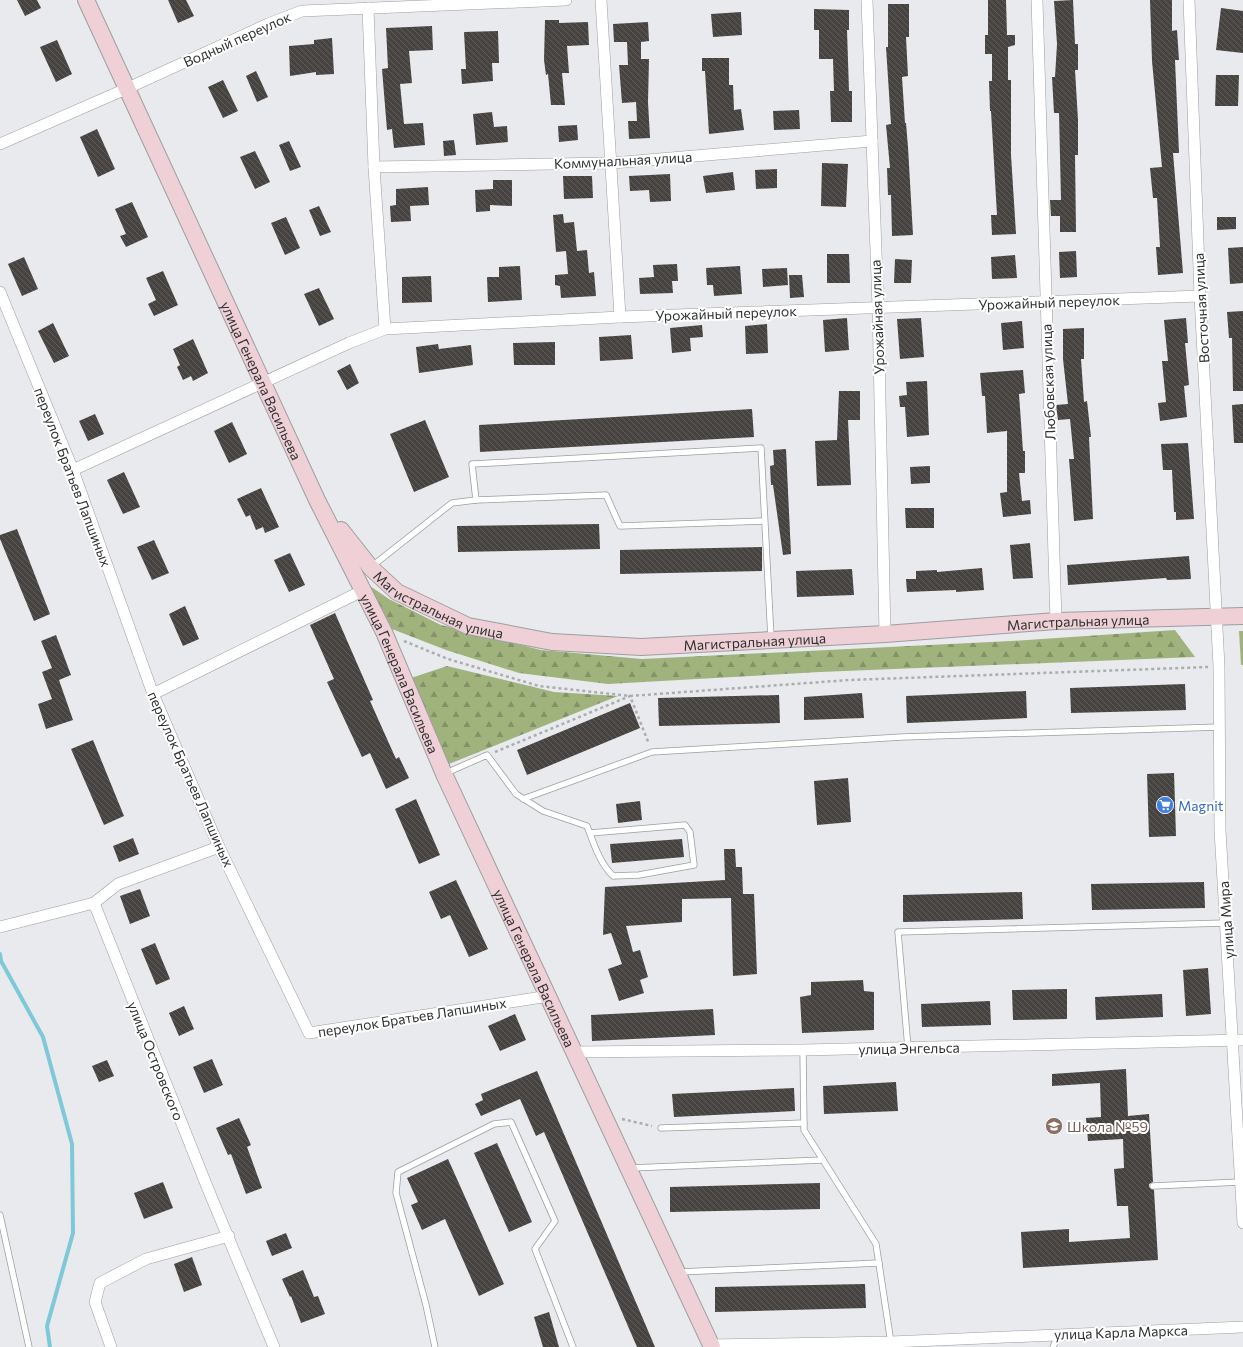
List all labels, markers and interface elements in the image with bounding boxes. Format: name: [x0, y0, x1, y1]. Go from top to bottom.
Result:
street label: Водный переулок: [181, 7, 294, 70]
street label: Коммунальная улица: [553, 148, 693, 172]
street label: Восточная улица: [1190, 253, 1212, 363]
street label: Урожайная улица: [867, 259, 887, 375]
street label: Урожайный переулок: [978, 291, 1121, 313]
street label: улица Генерала Васильева: [218, 298, 306, 462]
street label: Урожайный переулок: [655, 302, 798, 324]
street label: Любовская улица: [1037, 324, 1059, 440]
street label: переулок Братьев Лапшиных: [31, 385, 115, 570]
street label: Магистральная улица: [371, 567, 505, 641]
street label: улица Генерала Васильева: [357, 591, 443, 756]
street label: Магистральная улица: [1006, 610, 1149, 633]
street label: Магистральная улица: [683, 629, 826, 653]
street label: переулок Братьев Лапшиных: [144, 688, 238, 870]
supermarket icon: Magnit: [1155, 795, 1175, 815]
place label: Magnit: [1178, 797, 1224, 814]
street label: улица Мира: [1215, 881, 1237, 959]
street label: улица Генерала Васильева: [490, 886, 579, 1050]
street label: переулок Братьев Лапшиных: [317, 994, 508, 1040]
street label: улица Островского: [124, 999, 188, 1123]
street label: улица Энгельса: [858, 1039, 960, 1057]
school or university icon: Школа №59: [1044, 1116, 1064, 1136]
place label: Школа №59: [1067, 1118, 1148, 1135]
street label: улица Карла Маркса: [1054, 1321, 1188, 1343]

